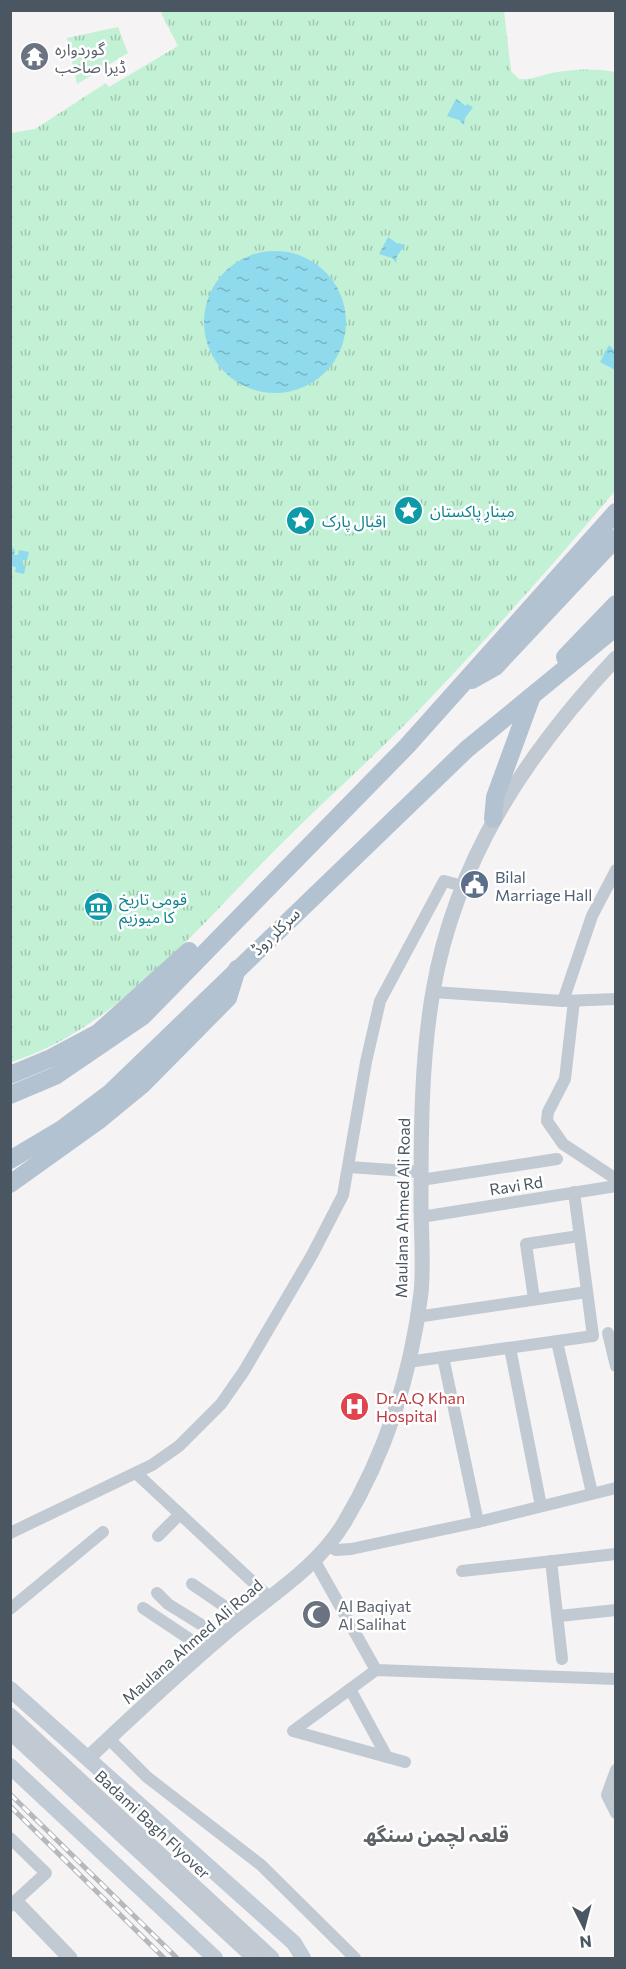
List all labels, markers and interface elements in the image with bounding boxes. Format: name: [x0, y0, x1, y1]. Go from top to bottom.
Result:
place label: گوردوارہ ڈیرا صاحب: [55, 39, 126, 77]
temple icon: گوردوارہ ڈیرا صاحب: [18, 41, 50, 73]
place icon: مینارِ پاکستان: [393, 494, 425, 526]
place label: مینارِ پاکستان: [430, 501, 515, 523]
place icon: اقبال پارک: [285, 504, 317, 536]
place label: اقبال پارک: [322, 511, 386, 532]
place label: Bilal Marriage Hall: [495, 867, 592, 904]
public building icon: Bilal Marriage Hall: [458, 869, 490, 901]
place label: قومی تاریخ کا میوزیم: [119, 889, 187, 930]
museum icon: قومی تاریخ کا میوزیم: [82, 891, 114, 923]
street label: سرکلر روڈ: [247, 903, 304, 959]
street label: Maulana Ahmed Ali Road: [391, 1118, 413, 1298]
street label: Ravi Rd: [488, 1171, 544, 1199]
place label: Dr.A.Q Khan Hospital: [376, 1388, 465, 1425]
hospital icon: Dr.A.Q Khan Hospital: [339, 1390, 371, 1422]
street label: Maulana Ahmed Ali Road: [118, 1575, 266, 1707]
place label: Al Baqiyat Al Salihat: [338, 1596, 412, 1633]
mosque icon: Al Baqiyat Al Salihat: [301, 1598, 333, 1630]
street label: Badami Bagh Flyover: [92, 1766, 215, 1883]
district label: قلعہ لچمن سنگھ: [363, 1822, 509, 1849]
north arrow: [554, 1897, 614, 1957]
text: N: [579, 1932, 593, 1952]

